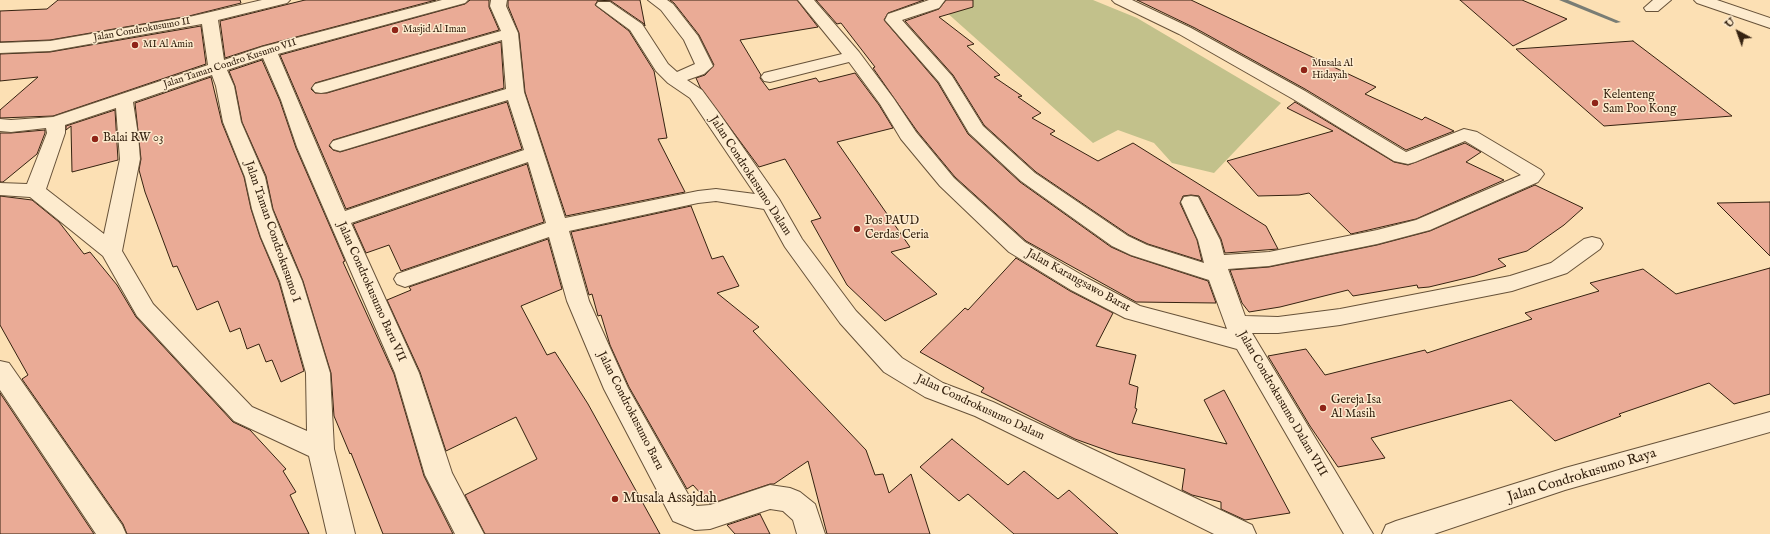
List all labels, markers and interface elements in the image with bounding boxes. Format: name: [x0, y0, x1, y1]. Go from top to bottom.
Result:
north arrow: [1718, 12, 1758, 52]
text: U: [1722, 15, 1738, 31]
street label: Jalan Condrokusumo II: [93, 16, 191, 44]
place label: Masjid Al Iman: [403, 24, 466, 36]
marker: Masjid Al Iman: [390, 25, 400, 35]
street label: Jalan Taman Condro Kusumo VII: [162, 37, 298, 91]
place label: MI Al Amin: [143, 39, 193, 51]
marker: MI Al Amin: [130, 40, 140, 50]
place label: Musala Al Hidayah: [1312, 58, 1353, 82]
marker: Musala Al Hidayah: [1299, 65, 1309, 75]
place label: Kelenteng Sam Poo Kong: [1603, 89, 1676, 117]
marker: Kelenteng Sam Poo Kong: [1590, 98, 1600, 108]
street label: Jalan Condrokusumo Dalam: [706, 113, 794, 239]
place label: Balai RW 03: [103, 132, 163, 146]
marker: Balai RW 03: [90, 134, 100, 144]
street label: Jalan Taman Condrokusumo I: [241, 159, 303, 305]
place label: Pos PAUD Cerdas Ceria: [865, 215, 929, 243]
street label: Jalan Condrokusumo Baru VII: [334, 220, 408, 364]
marker: Pos PAUD Cerdas Ceria: [852, 224, 862, 234]
street label: Jalan Karangsawo Barat: [1024, 246, 1132, 316]
street label: Jalan Condrokusumo Dalam VIII: [1234, 329, 1330, 479]
street label: Jalan Condrokusumo Baru: [594, 349, 666, 473]
street label: Jalan Condrokusumo Dalam: [914, 372, 1046, 444]
place label: Gereja Isa Al Masih: [1331, 394, 1381, 422]
marker: Gereja Isa Al Masih: [1318, 403, 1328, 413]
street label: Jalan Condrokusumo Raya: [1506, 445, 1658, 507]
place label: Musala Assajdah: [623, 491, 717, 507]
marker: Musala Assajdah: [610, 494, 620, 504]

